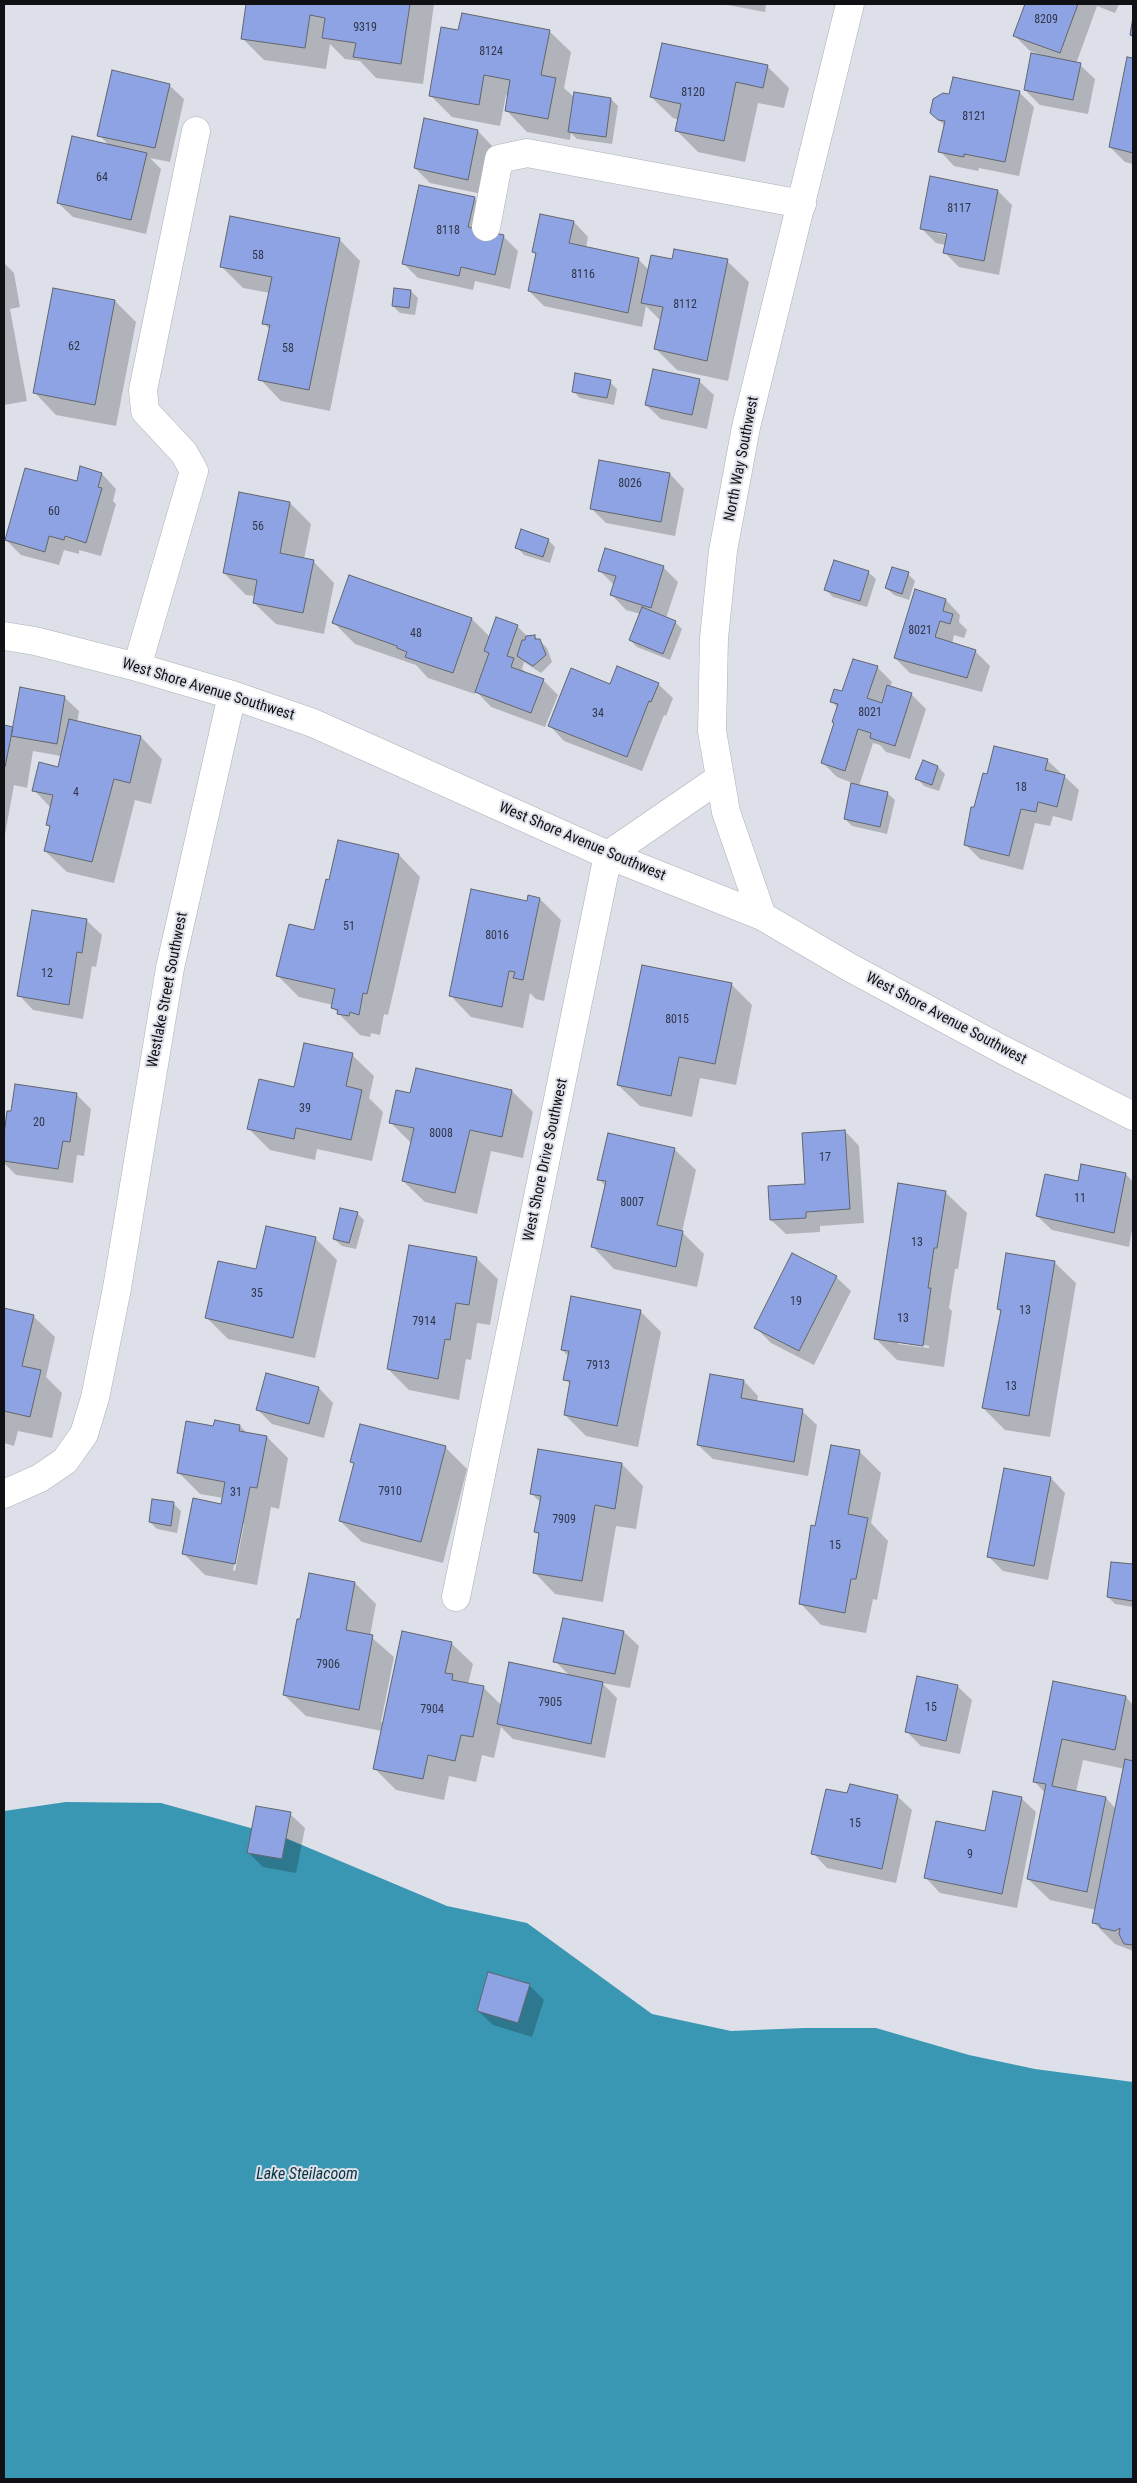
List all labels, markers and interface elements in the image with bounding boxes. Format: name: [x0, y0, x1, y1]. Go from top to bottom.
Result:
house number: 8209: [1034, 13, 1058, 27]
house number: 9319: [353, 21, 377, 35]
house number: 8124: [479, 45, 503, 59]
house number: 8120: [681, 86, 705, 100]
house number: 8121: [962, 110, 986, 124]
house number: 64: [96, 171, 108, 185]
house number: 8117: [947, 202, 971, 216]
house number: 8118: [436, 224, 460, 238]
house number: 58: [252, 249, 264, 263]
house number: 8116: [571, 268, 595, 282]
house number: 8112: [673, 298, 697, 312]
house number: 62: [68, 340, 80, 354]
house number: 58: [282, 342, 294, 356]
street label: North Way Southwest: [721, 395, 763, 523]
house number: 8026: [618, 477, 642, 491]
house number: 60: [48, 505, 60, 519]
house number: 56: [252, 520, 264, 534]
house number: 8021: [908, 624, 932, 638]
house number: 48: [410, 627, 422, 641]
street label: West Shore Avenue Southwest: [120, 655, 296, 725]
house number: 8021: [858, 706, 882, 720]
house number: 34: [592, 707, 604, 721]
house number: 18: [1015, 781, 1027, 795]
house number: 4: [73, 786, 79, 800]
street label: West Shore Avenue Southwest: [496, 799, 668, 885]
street label: Westlake Street Southwest: [144, 911, 192, 1069]
house number: 51: [343, 920, 355, 934]
house number: 8016: [485, 929, 509, 943]
house number: 12: [41, 967, 53, 981]
street label: West Shore Avenue Southwest: [863, 969, 1029, 1069]
house number: 8015: [665, 1013, 689, 1027]
street label: West Shore Drive Southwest: [520, 1077, 572, 1243]
house number: 39: [299, 1102, 311, 1116]
house number: 20: [33, 1116, 45, 1130]
house number: 8008: [429, 1127, 453, 1141]
house number: 17: [819, 1151, 831, 1165]
house number: 11: [1074, 1192, 1086, 1206]
house number: 8007: [620, 1196, 644, 1210]
house number: 13: [911, 1236, 923, 1250]
house number: 35: [251, 1287, 263, 1301]
house number: 19: [790, 1295, 802, 1309]
house number: 13: [1019, 1304, 1031, 1318]
house number: 13: [897, 1312, 909, 1326]
house number: 7914: [412, 1315, 436, 1329]
house number: 7913: [586, 1359, 610, 1373]
house number: 13: [1005, 1380, 1017, 1394]
house number: 7910: [378, 1485, 402, 1499]
house number: 31: [230, 1486, 242, 1500]
house number: 7909: [552, 1513, 576, 1527]
house number: 15: [829, 1539, 841, 1553]
house number: 7906: [316, 1658, 340, 1672]
house number: 7905: [538, 1696, 562, 1710]
house number: 15: [925, 1701, 937, 1715]
house number: 7904: [420, 1703, 444, 1717]
house number: 15: [849, 1817, 861, 1831]
house number: 9: [967, 1848, 973, 1862]
water label: Lake Steilacoom: [256, 2165, 358, 2185]

